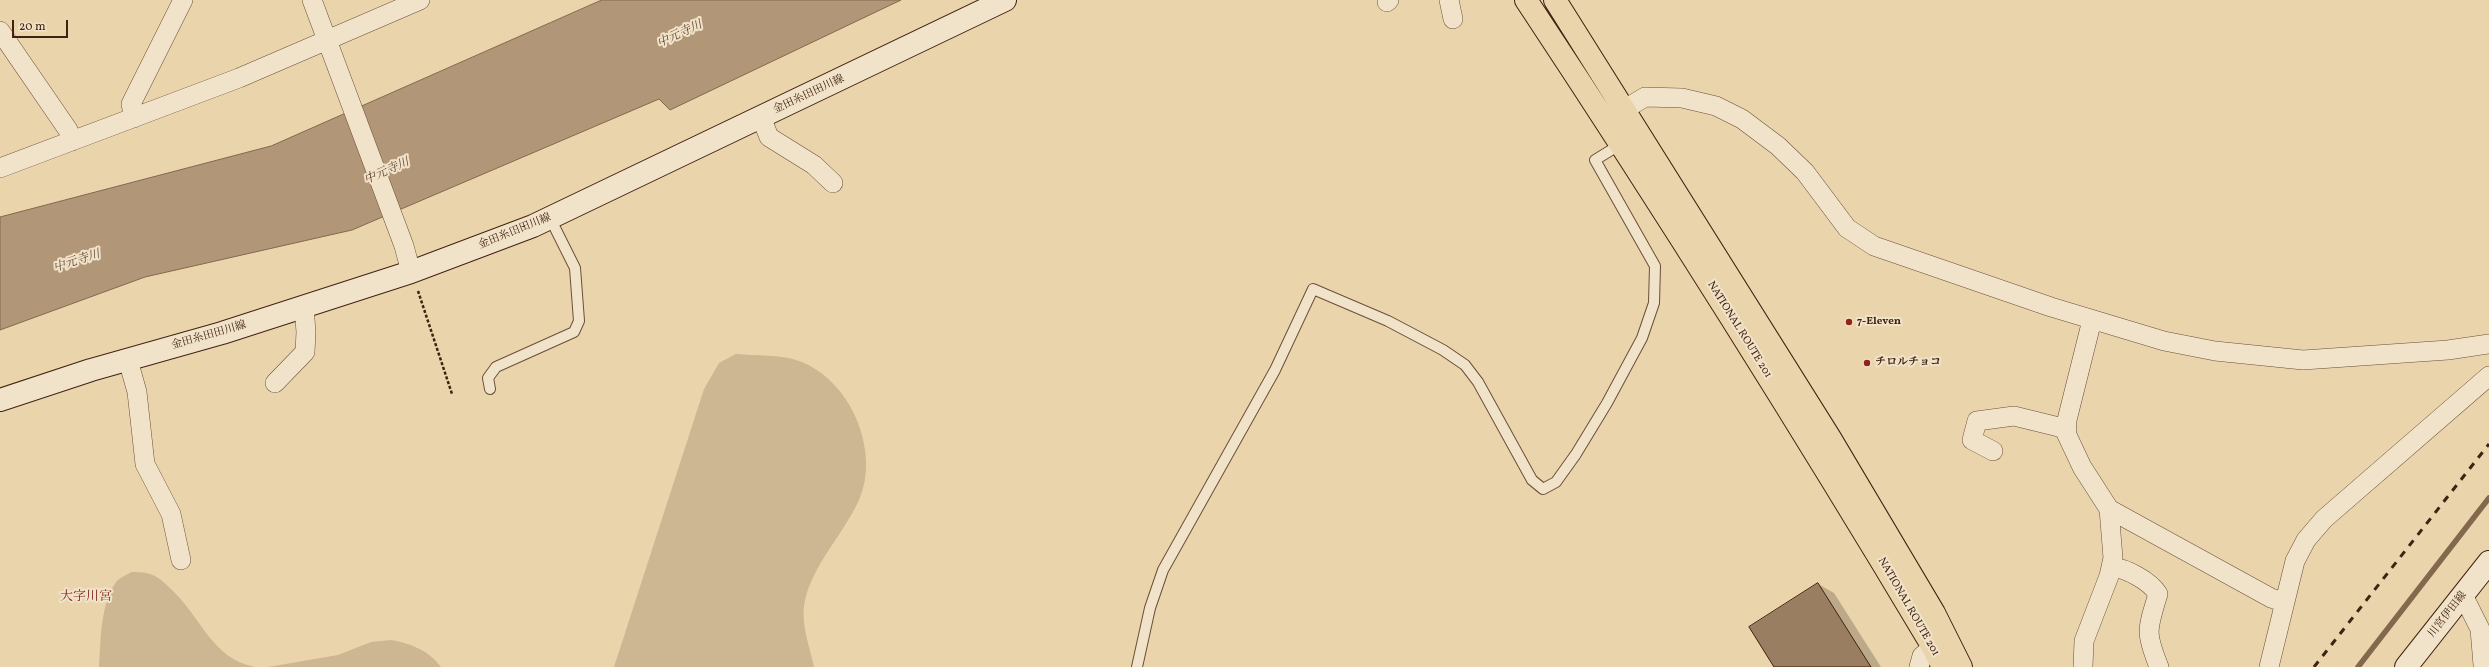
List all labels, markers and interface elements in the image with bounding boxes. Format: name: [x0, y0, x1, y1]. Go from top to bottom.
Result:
scale bar: [14, 12, 70, 38]
water label: 中元寺川: [655, 18, 705, 52]
text: 20 m: [19, 19, 46, 35]
street label: 金田糸田田川線: [771, 73, 847, 117]
water label: 中元寺川: [362, 156, 412, 188]
street label: 金田糸田田川線: [477, 211, 553, 253]
water label: 中元寺川: [52, 248, 102, 276]
street label: NATIONAL ROUTE 201: [1704, 279, 1774, 381]
place label: 7-Eleven: [1857, 315, 1901, 329]
marker: 7-Eleven: [1844, 317, 1854, 327]
street label: 金田糸田田川線: [170, 319, 248, 353]
place label: チロルチョコ: [1875, 356, 1941, 370]
marker: チロルチョコ: [1862, 358, 1872, 368]
street label: NATIONAL ROUTE 201: [1874, 555, 1942, 659]
street label: 川宮伊田線: [2426, 589, 2470, 641]
district label: 大字川宮: [60, 590, 112, 606]

